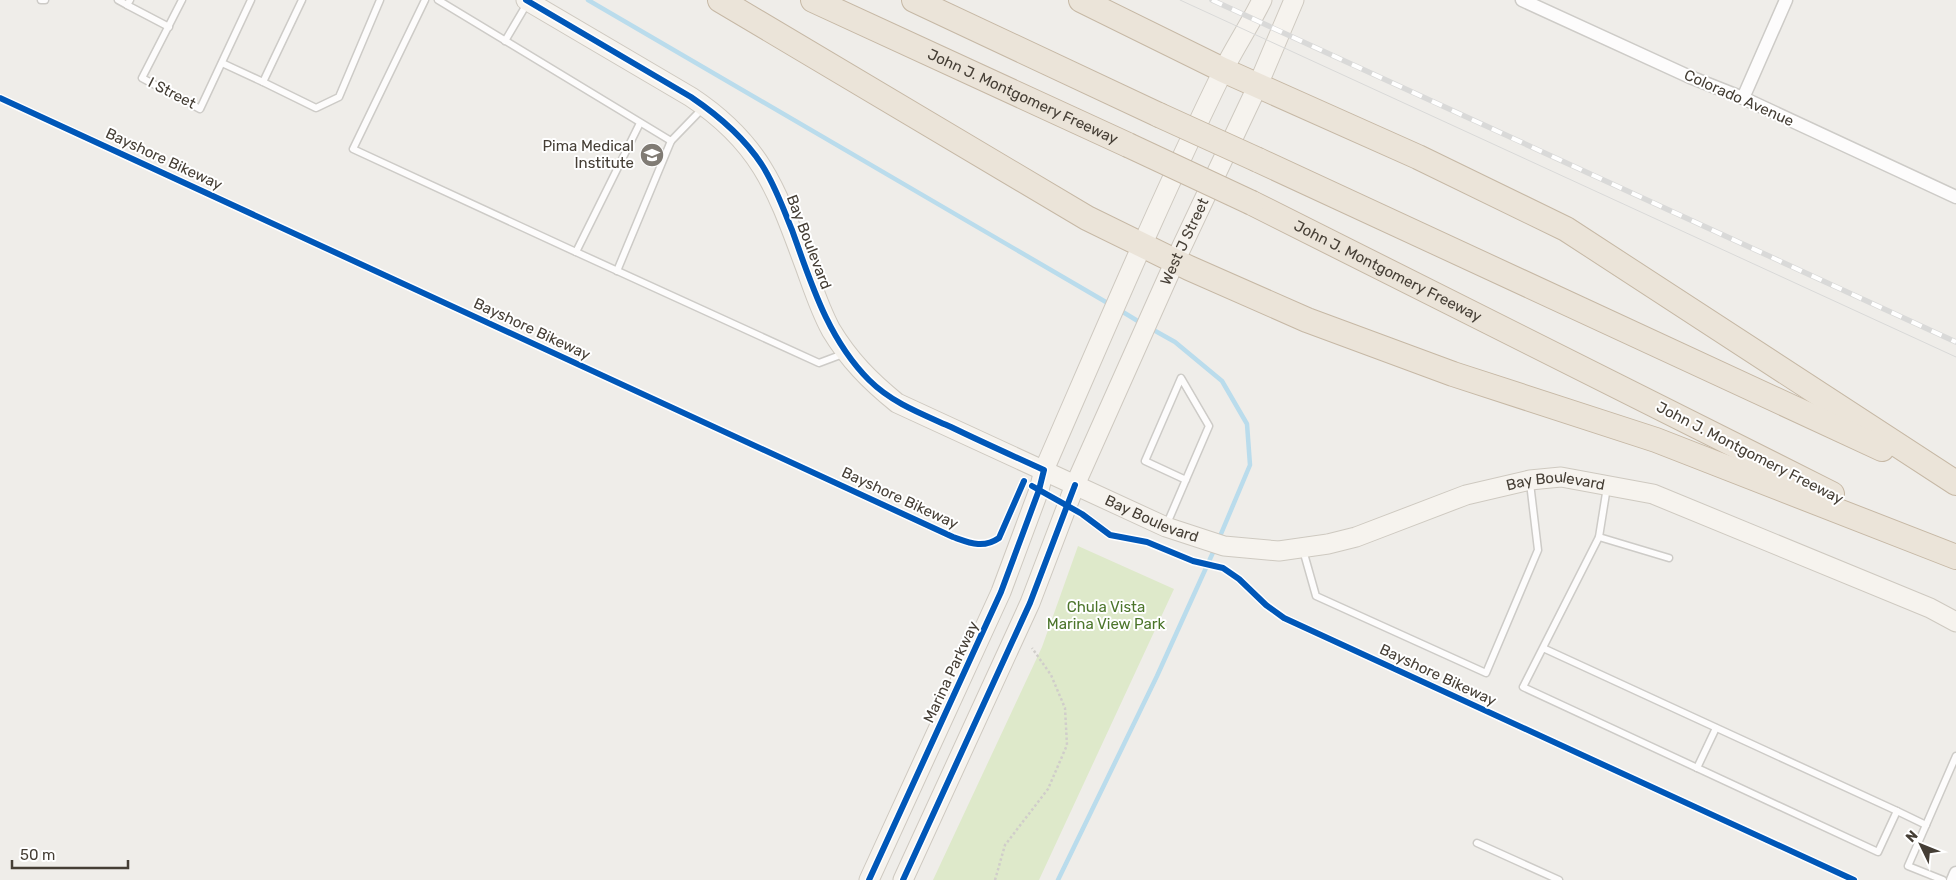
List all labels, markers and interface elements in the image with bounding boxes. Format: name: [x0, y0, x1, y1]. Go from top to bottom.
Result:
street label: John J. Montgomery Freeway: [925, 45, 1121, 148]
street label: Colorado Avenue: [1681, 66, 1797, 130]
street label: I Street: [145, 73, 199, 113]
street label: Bayshore Bikeway: [103, 124, 225, 194]
place label: Pima Medical Institute: [542, 137, 634, 172]
school or university icon: Pima Medical Institute: [639, 142, 665, 168]
street label: Bay Boulevard: [783, 192, 835, 292]
street label: West J Street: [1156, 195, 1212, 288]
street label: John J. Montgomery Freeway: [1291, 217, 1485, 326]
street label: Bayshore Bikeway: [471, 294, 593, 364]
street label: John J. Montgomery Freeway: [1653, 398, 1847, 508]
street label: Bayshore Bikeway: [839, 463, 961, 533]
street label: Bay Boulevard: [1504, 468, 1606, 494]
street label: Bay Boulevard: [1102, 491, 1201, 546]
park label: Chula Vista Marina View Park: [1047, 598, 1165, 633]
street label: Marina Parkway: [920, 618, 982, 726]
street label: Bayshore Bikeway: [1377, 640, 1499, 710]
north arrow: [1896, 820, 1946, 870]
text: N: [1902, 827, 1922, 846]
scale bar: [12, 838, 129, 870]
text: 50 m: [20, 846, 55, 864]

